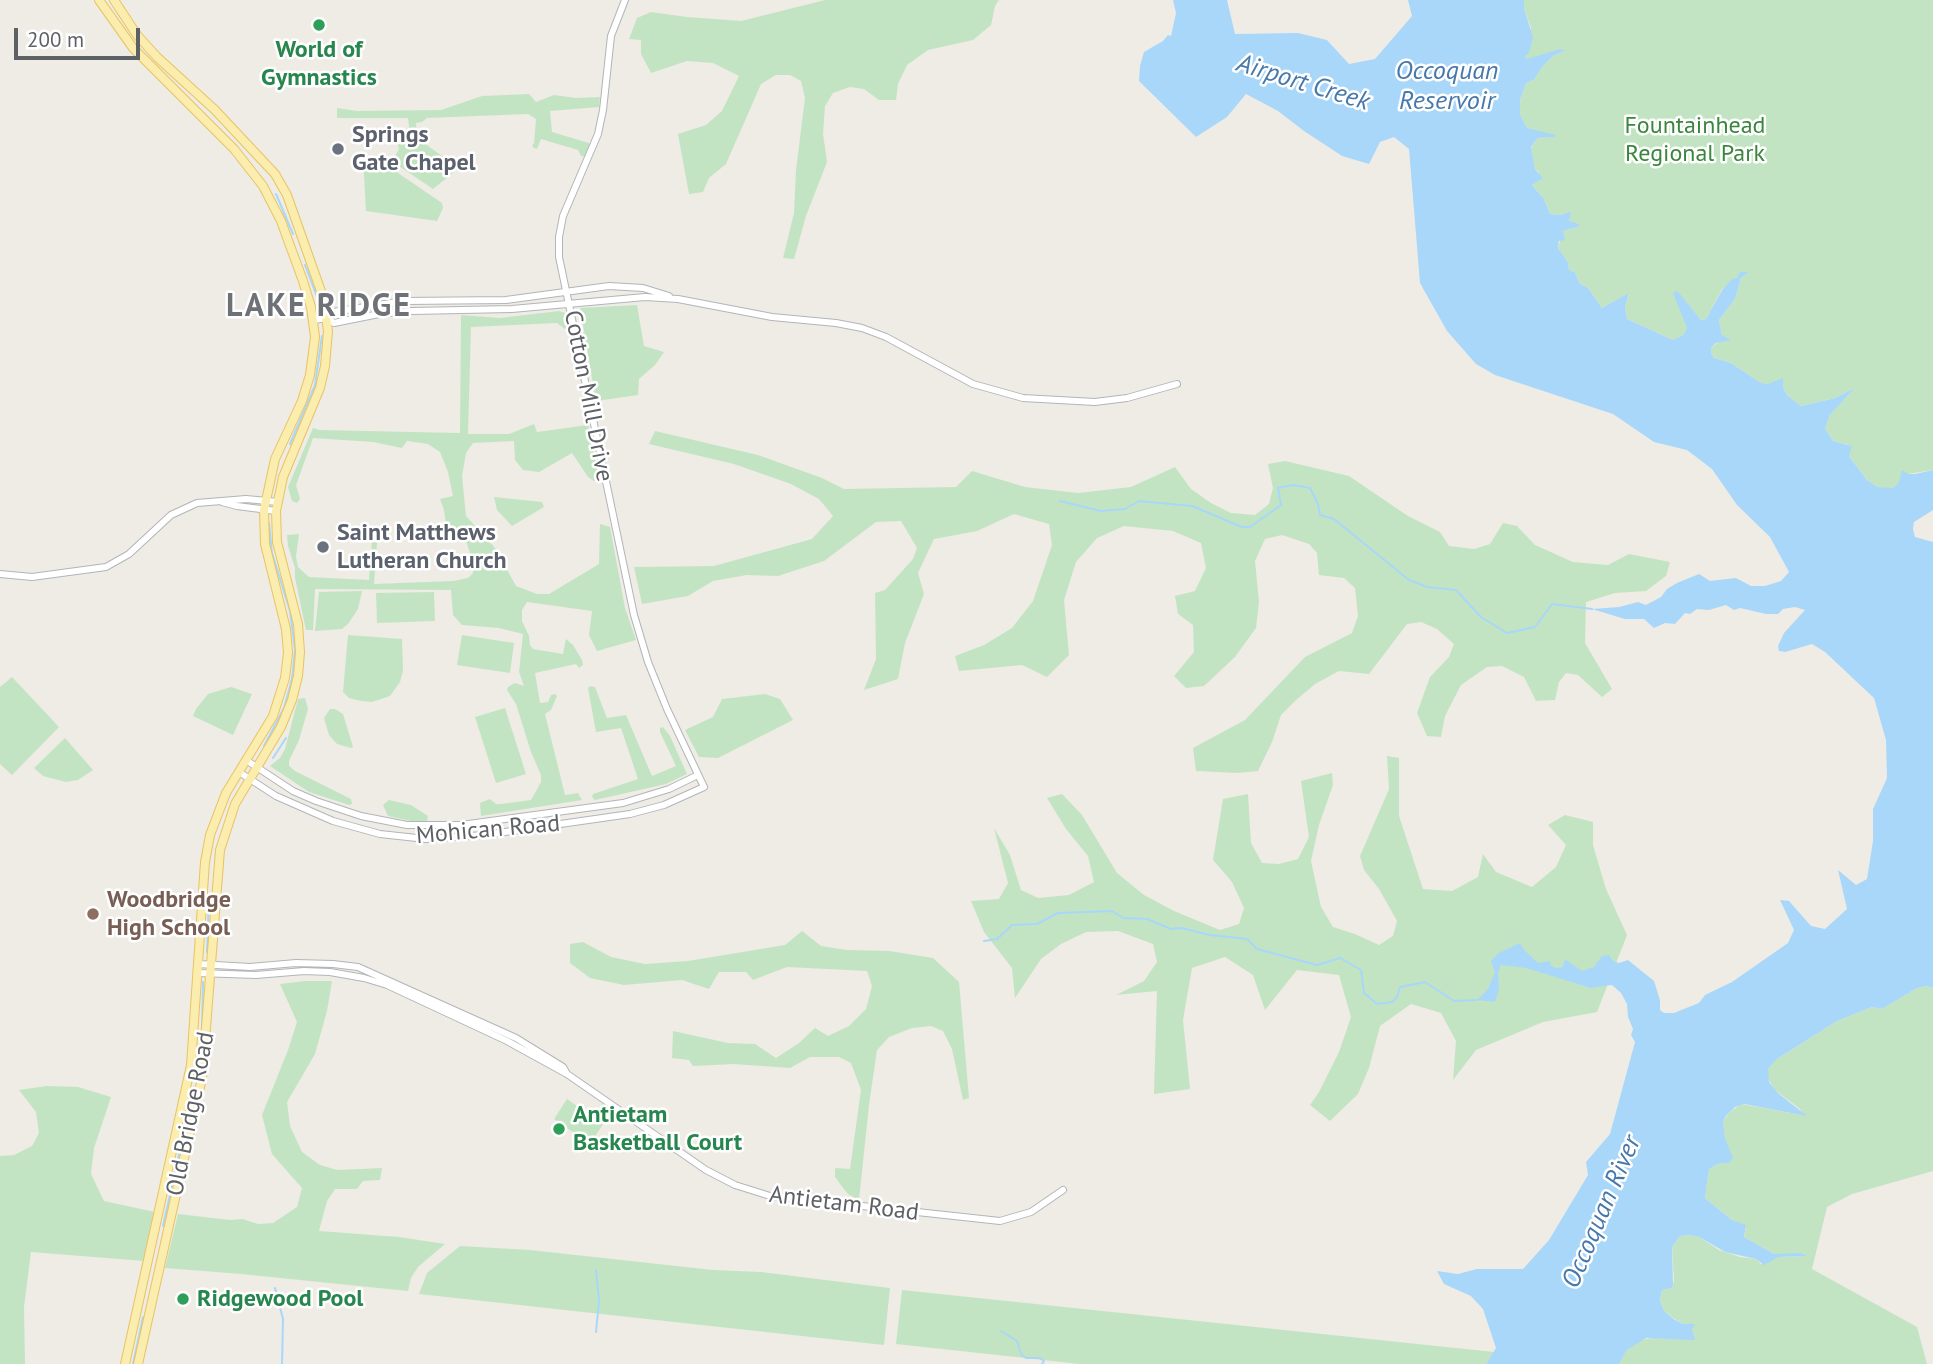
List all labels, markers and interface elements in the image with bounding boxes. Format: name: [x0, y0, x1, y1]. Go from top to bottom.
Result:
scale bar: [18, 14, 144, 58]
marker: World of Gymnastics: [311, 17, 327, 33]
text: 200 m: [27, 26, 84, 53]
place label: World of Gymnastics: [261, 36, 377, 92]
water label: Airport Creek: [1233, 48, 1373, 118]
water label: Occoquan Reservoir: [1396, 56, 1498, 118]
park label: Fountainhead Regional Park: [1624, 112, 1766, 168]
place label: Springs Gate Chapel: [352, 121, 476, 177]
marker: Springs Gate Chapel: [330, 141, 346, 157]
district label: LAKE RIDGE: [227, 288, 411, 326]
street label: Cotton Mill Drive: [557, 308, 619, 484]
place label: Saint Matthews Lutheran Church: [337, 519, 507, 575]
marker: Saint Matthews Lutheran Church: [315, 539, 331, 555]
street label: Mohican Road: [415, 809, 561, 851]
place label: Woodbridge High School: [107, 886, 231, 942]
marker: Woodbridge High School: [85, 906, 101, 922]
street label: Old Bridge Road: [161, 1030, 221, 1198]
place label: Antietam Basketball Court: [573, 1101, 742, 1157]
marker: Antietam Basketball Court: [551, 1121, 567, 1137]
water label: Occoquan River: [1556, 1131, 1648, 1293]
street label: Antietam Road: [767, 1181, 921, 1227]
place label: Ridgewood Pool: [197, 1285, 363, 1313]
marker: Ridgewood Pool: [175, 1291, 191, 1307]

